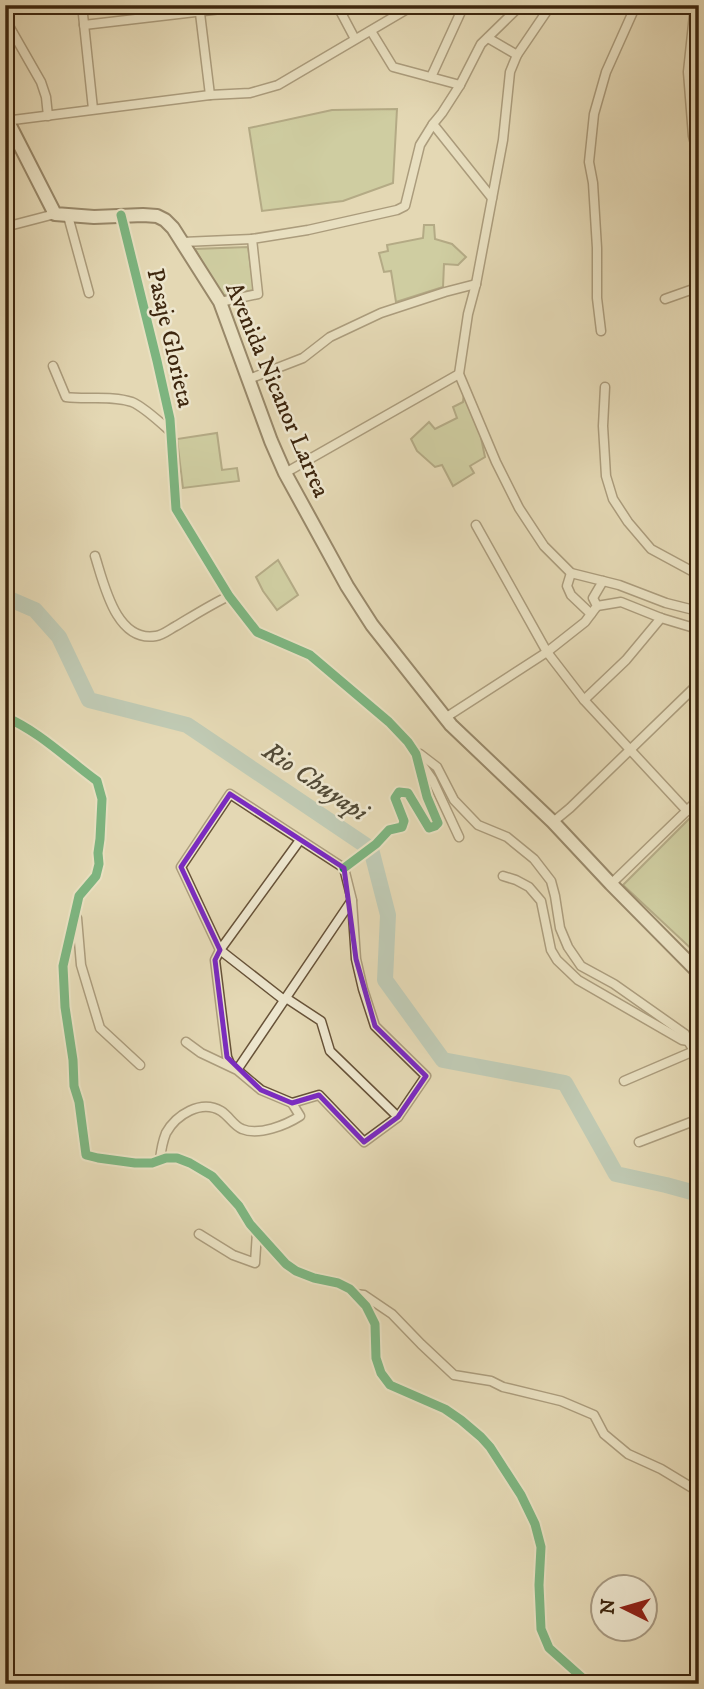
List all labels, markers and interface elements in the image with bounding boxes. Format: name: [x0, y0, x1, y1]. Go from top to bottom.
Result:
street label: Pasaje Glorieta: [139, 266, 201, 411]
street label: Avenida Nicanor Larrea: [218, 278, 336, 503]
water label: Rio Chuyapi: [255, 734, 376, 830]
north arrow: [588, 1574, 658, 1644]
text: N: [596, 1597, 621, 1615]

